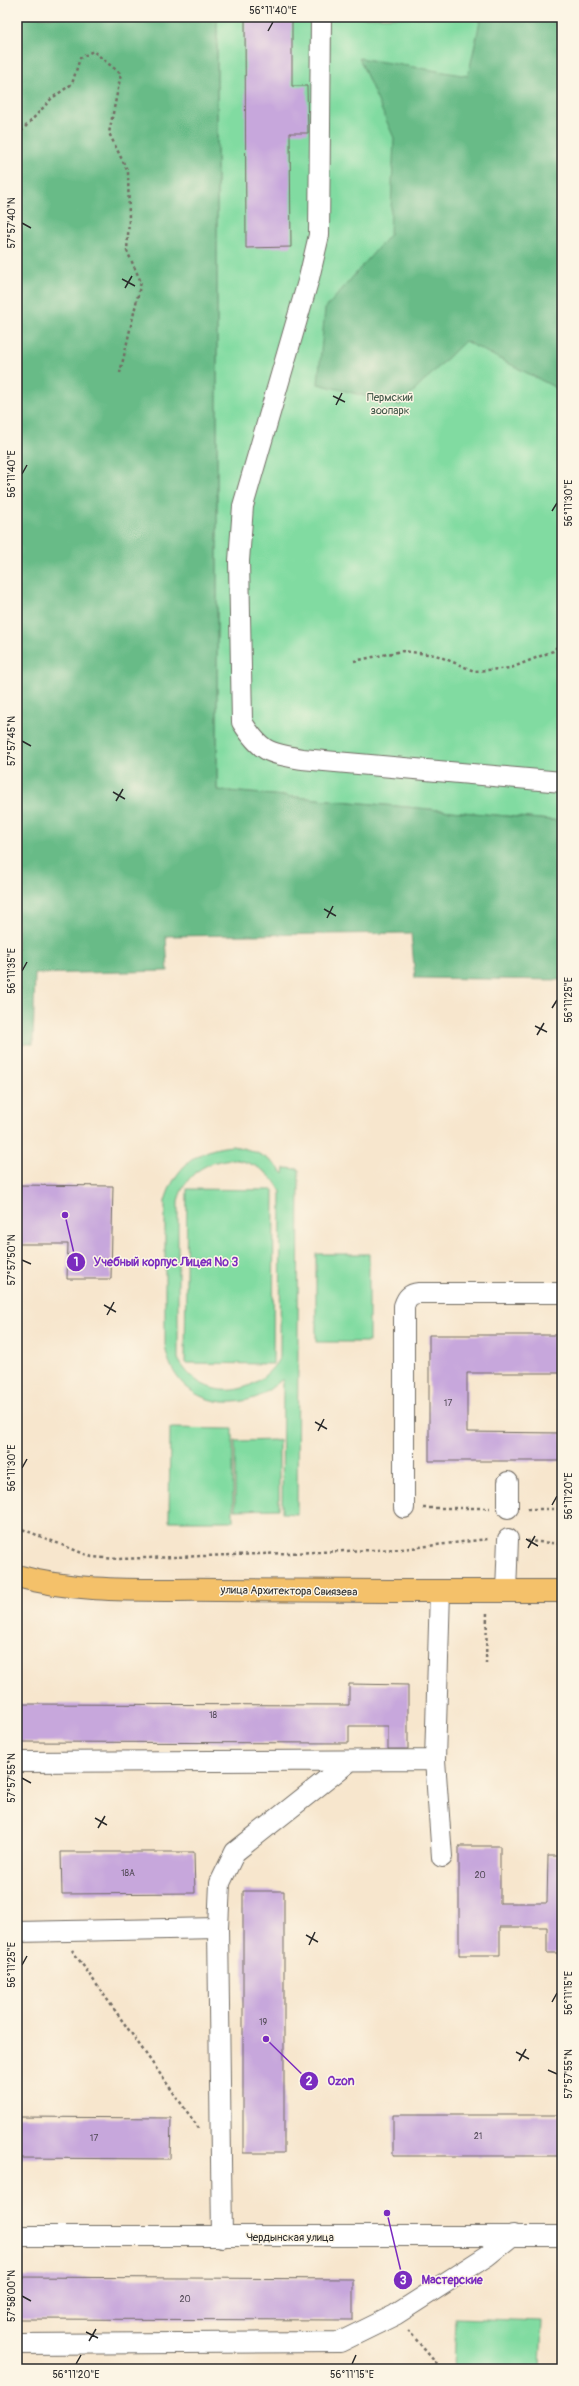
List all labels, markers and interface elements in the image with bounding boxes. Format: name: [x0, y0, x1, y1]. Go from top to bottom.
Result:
text: 56°11'40"E: [249, 5, 297, 17]
text: 57°57'40"N: [6, 197, 18, 249]
park label: Пермский зоопарк: [367, 391, 413, 417]
text: 56°11'40"E: [6, 450, 18, 498]
text: 56°11'30"E: [563, 479, 575, 527]
text: 57°57'45"N: [6, 716, 18, 766]
text: 56°11'35"E: [6, 948, 18, 994]
text: 56°11'25"E: [563, 977, 575, 1023]
text: 57°57'50"N: [6, 1234, 18, 1285]
callout: Учебный корпус Лицея № 3: [66, 1250, 247, 1274]
text: 1: [74, 1255, 78, 1270]
text: Учебный корпус Лицея № 3: [94, 1255, 239, 1270]
house number: 17: [444, 1398, 452, 1409]
text: 56°11'30"E: [6, 1444, 18, 1492]
text: 56°11'20"E: [563, 1472, 575, 1520]
street label: улица Архитектора Свиязева: [220, 1583, 357, 1599]
house number: 18: [209, 1710, 217, 1721]
text: 57°57'55"N: [6, 1753, 18, 1803]
house number: 18А: [121, 1868, 135, 1879]
house number: 20: [474, 1870, 486, 1881]
text: 56°11'25"E: [6, 1942, 18, 1988]
text: 56°11'15"E: [563, 1971, 575, 2015]
house number: 19: [259, 2017, 267, 2028]
text: 57°57'55"N: [563, 2049, 575, 2099]
callout: Ozon: [299, 2069, 362, 2093]
text: 2: [306, 2074, 313, 2089]
text: Ozon: [328, 2074, 355, 2089]
house number: 21: [474, 2131, 482, 2142]
house number: 17: [90, 2133, 98, 2144]
street label: Чердынская улица: [246, 2231, 334, 2244]
callout: Мастерские: [393, 2268, 491, 2292]
text: 57°58'00"N: [6, 2270, 18, 2322]
text: 3: [400, 2273, 407, 2288]
text: Мастерские: [421, 2273, 484, 2288]
house number: 20: [179, 2294, 191, 2305]
text: 56°11'20"E: [52, 2369, 100, 2381]
text: 56°11'15"E: [330, 2369, 374, 2381]

